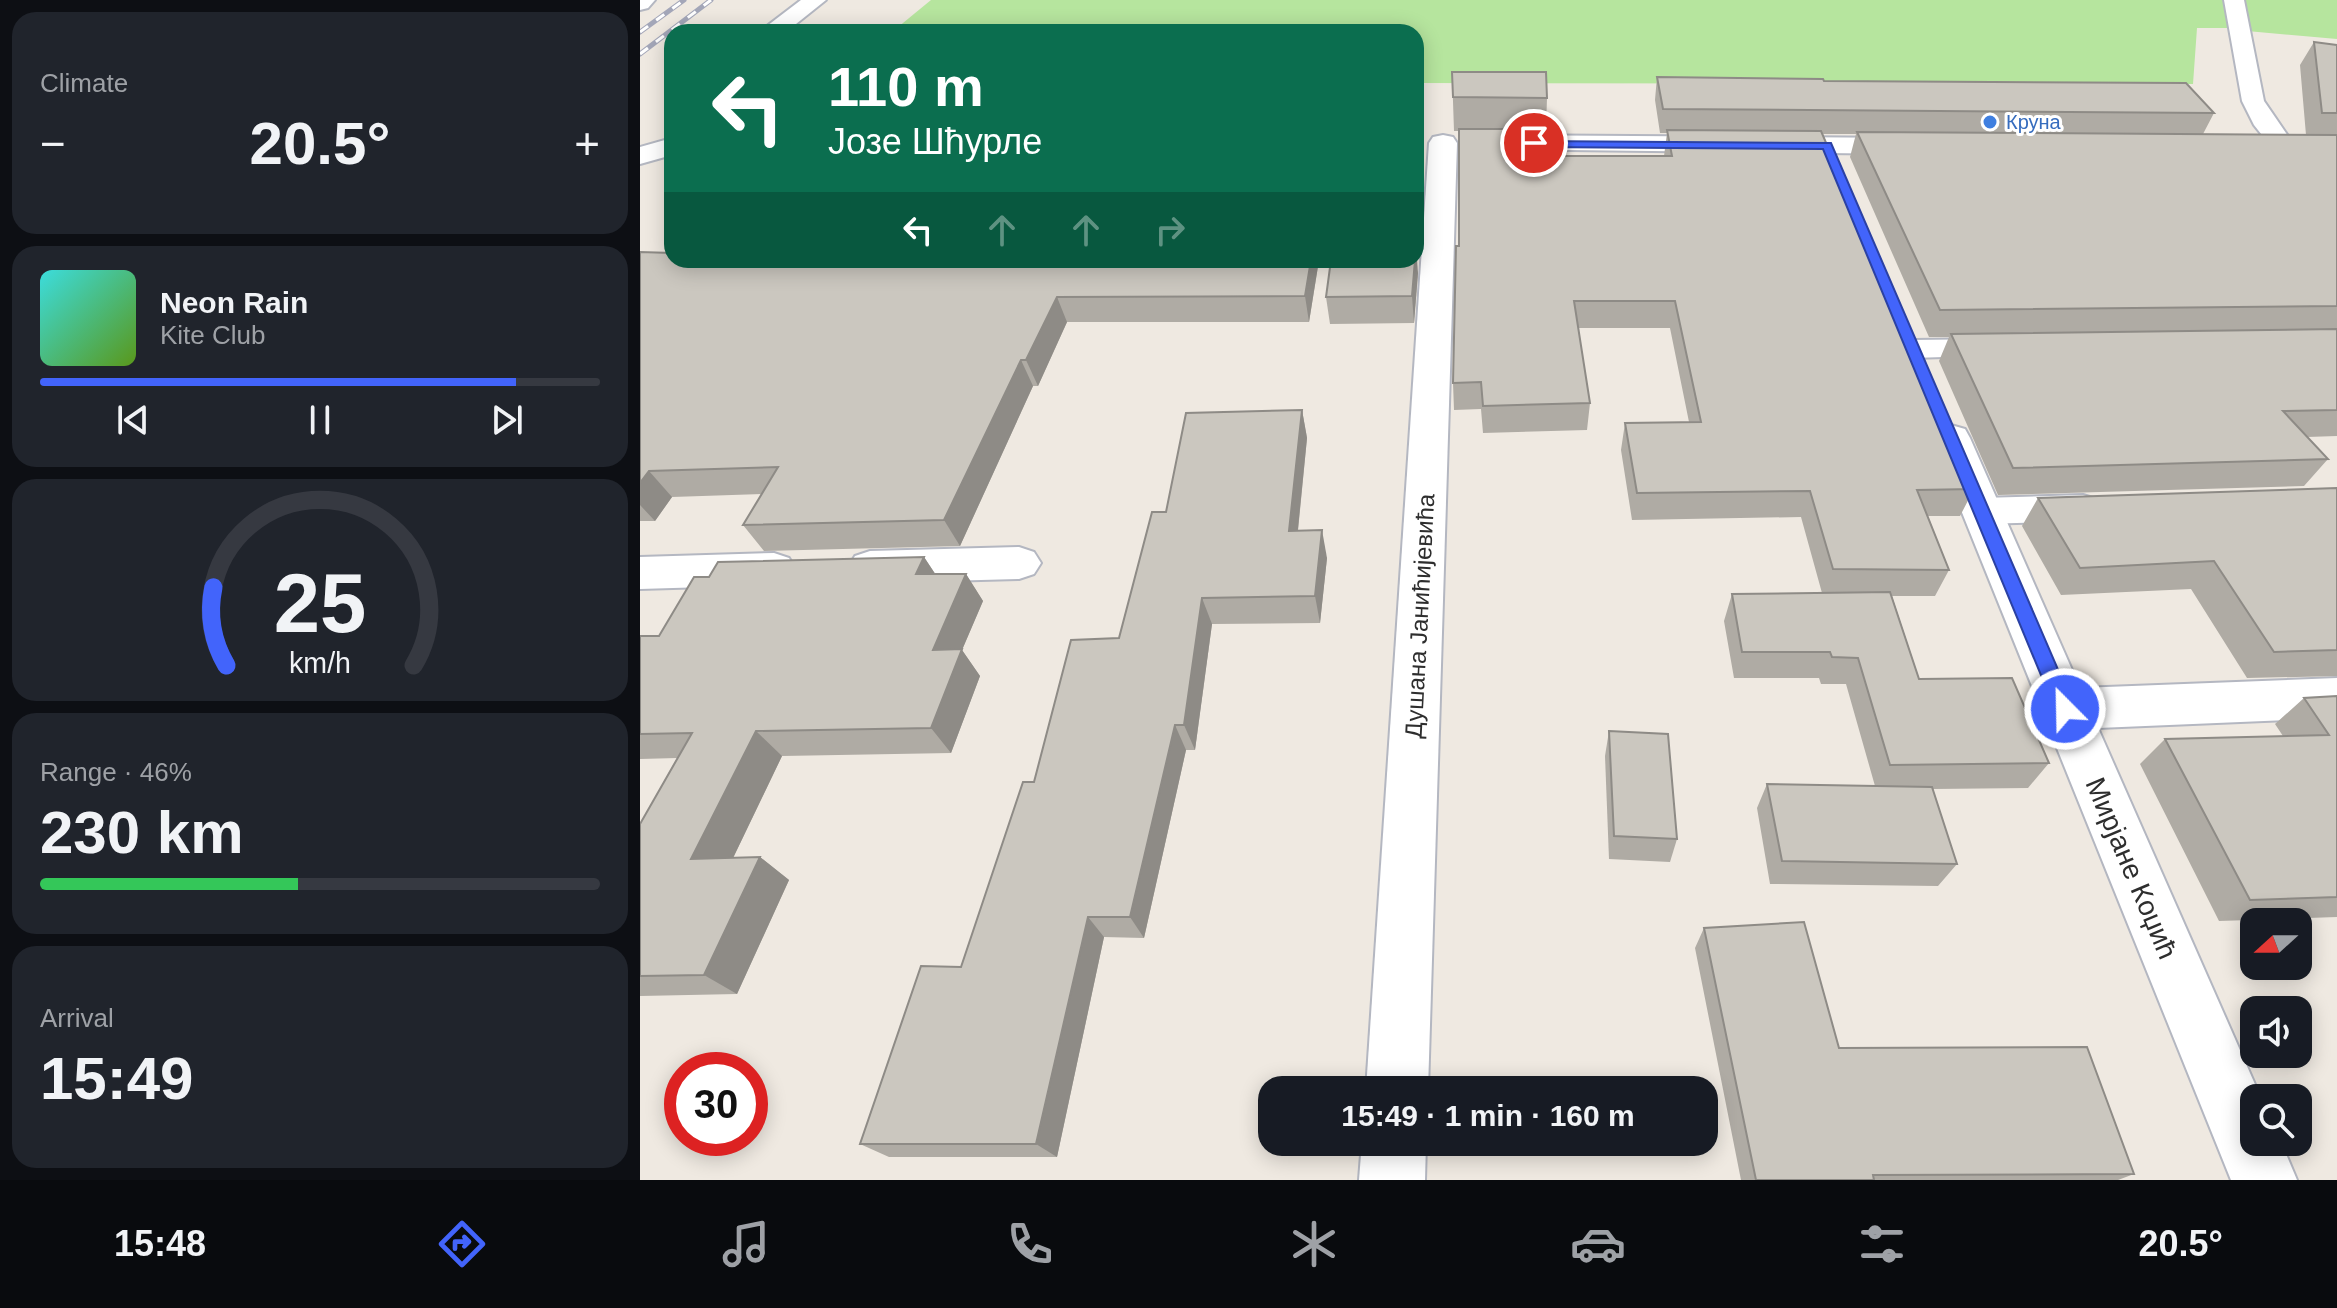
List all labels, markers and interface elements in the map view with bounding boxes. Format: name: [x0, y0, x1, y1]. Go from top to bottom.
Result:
text: 110 m: [828, 55, 984, 118]
icon: left: [696, 56, 800, 160]
text: Climate: [40, 68, 128, 98]
pin: [1500, 109, 1568, 177]
text: 20.5°: [250, 110, 390, 177]
place label: Круна: [2006, 111, 2062, 133]
marker: Круна: [1981, 113, 1999, 131]
text: −: [40, 119, 66, 168]
text: +: [574, 119, 600, 168]
text: Јозе Шћурле: [828, 121, 1042, 162]
icon: arrive: [1512, 121, 1556, 165]
icon: left: [896, 208, 940, 252]
icon: ahead: [980, 208, 1024, 252]
icon: ahead: [1064, 208, 1108, 252]
icon: right: [1148, 208, 1192, 252]
text: Neon Rain: [160, 286, 308, 319]
text: Kite Club: [160, 320, 266, 350]
icon: previous: [111, 398, 155, 442]
icon: pause: [298, 398, 342, 442]
icon: next: [485, 398, 529, 442]
street label: Душана Јанићијевића: [1400, 492, 1439, 739]
text: 25: [274, 557, 366, 650]
text: km/h: [289, 647, 351, 679]
position arrow: [2023, 667, 2107, 751]
text: Range · 46%: [40, 757, 192, 787]
street label: Мирјане Коџић: [2079, 773, 2184, 963]
text: 230 km: [40, 799, 244, 866]
north arrow: [2240, 908, 2312, 980]
map controls: [2240, 908, 2312, 1156]
button: sound: [2240, 996, 2312, 1068]
text: Arrival: [40, 1003, 114, 1033]
text: 15:49: [40, 1045, 193, 1112]
speed limit sign: 30: [664, 1052, 768, 1156]
button: search: [2240, 1084, 2312, 1156]
text: 15:49 · 1 min · 160 m: [1341, 1099, 1635, 1132]
icon: directions: [434, 1216, 490, 1272]
icon: music: [718, 1216, 774, 1272]
icon: phone: [1002, 1216, 1058, 1272]
icon: climate: [1286, 1216, 1342, 1272]
icon: car: [1570, 1216, 1626, 1272]
icon: filters: [1854, 1216, 1910, 1272]
text: 15:48: [114, 1223, 206, 1264]
text: 20.5°: [2138, 1223, 2223, 1264]

